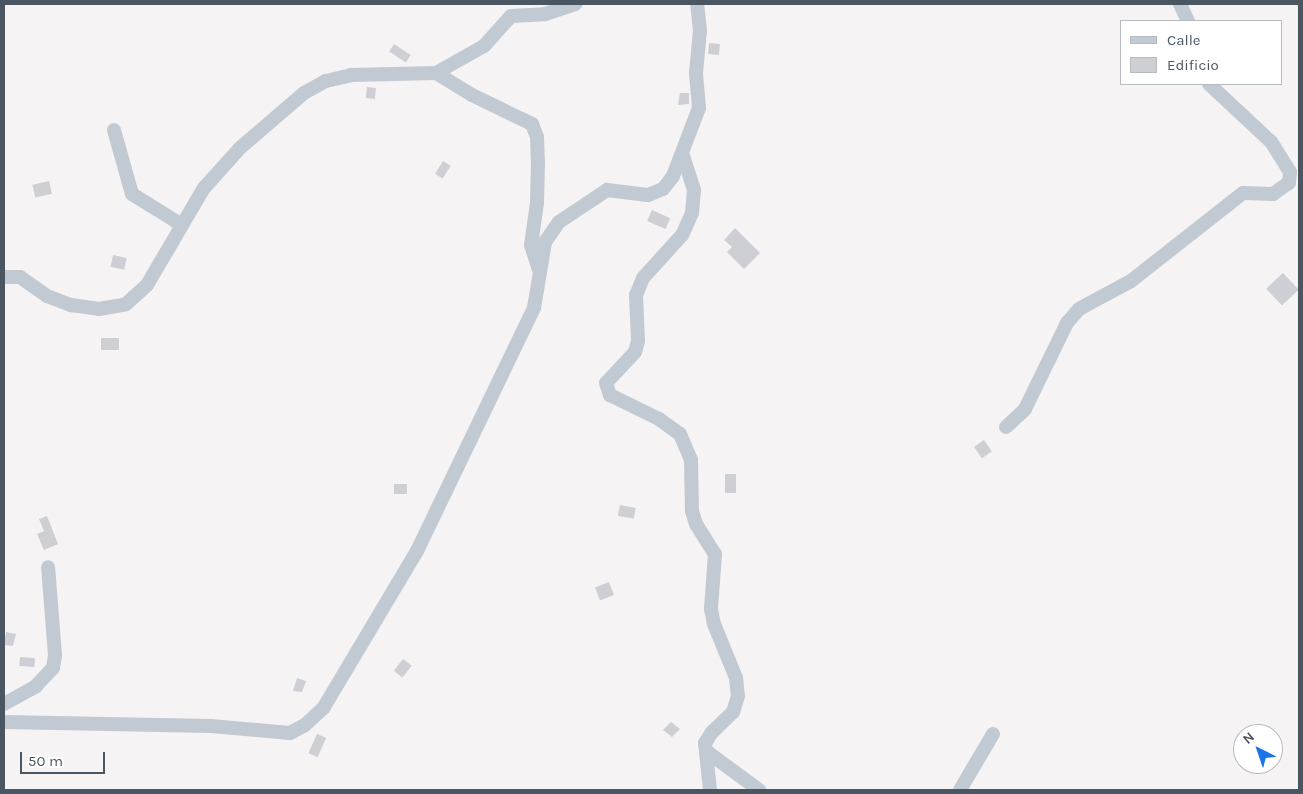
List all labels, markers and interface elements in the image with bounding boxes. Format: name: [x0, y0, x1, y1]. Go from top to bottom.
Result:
legend: [1120, 20, 1283, 85]
text: Calle: [1167, 31, 1201, 49]
text: Edificio: [1167, 56, 1219, 74]
north arrow: [1233, 724, 1283, 774]
text: N: [1239, 728, 1258, 748]
scale bar: [22, 742, 108, 774]
text: 50 m: [28, 752, 63, 770]

